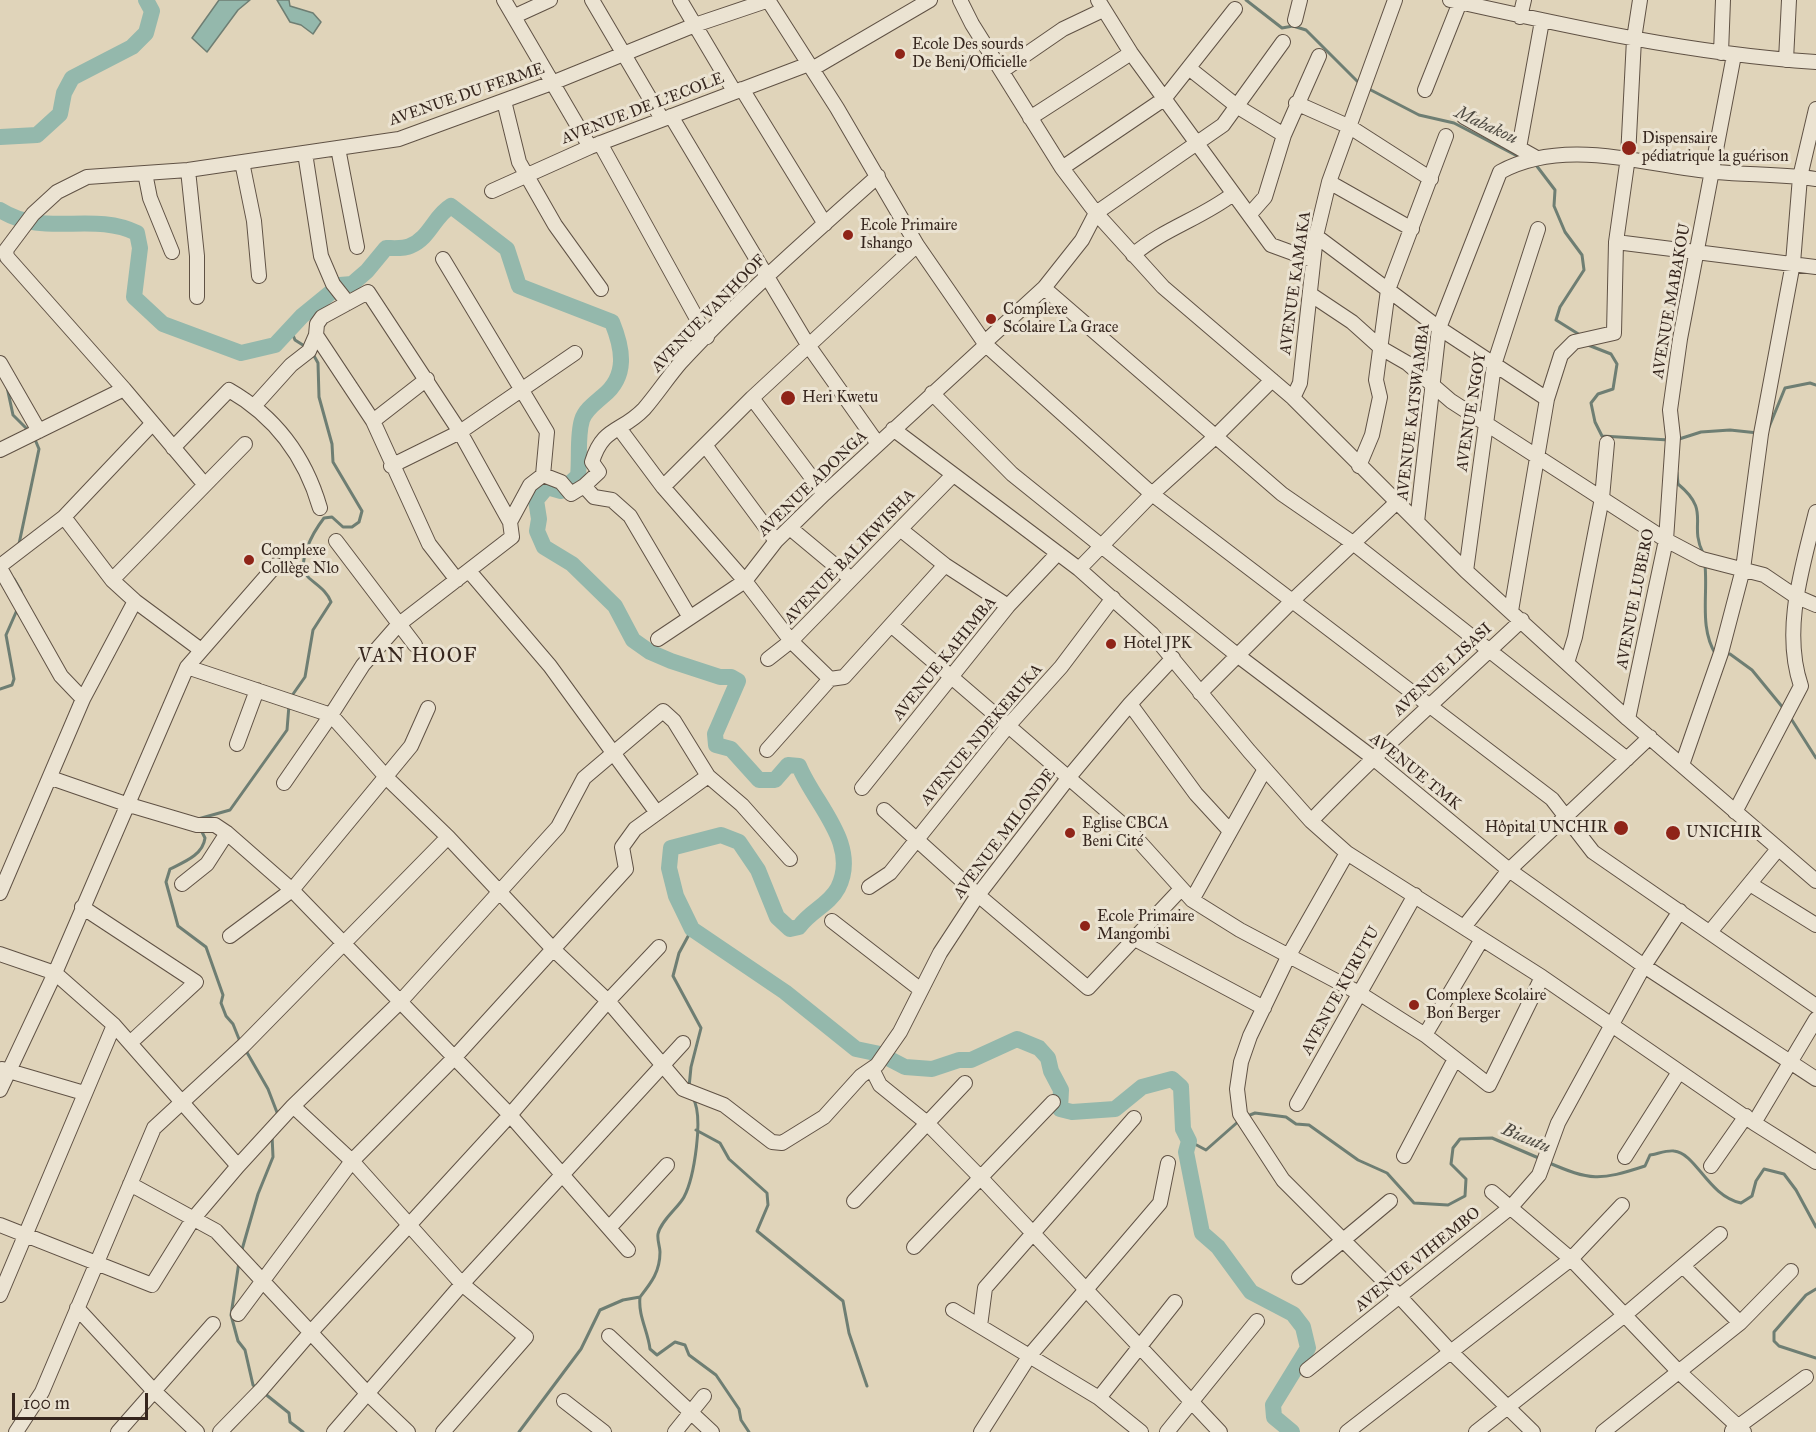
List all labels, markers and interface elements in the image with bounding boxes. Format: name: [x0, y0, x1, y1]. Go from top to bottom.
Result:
place label: Ecole Des sourds De Beni/Officielle: [912, 35, 1027, 73]
marker: Ecole Des sourds De Beni/Officielle: [893, 47, 907, 61]
street label: AVENUE DU FERME: [387, 59, 547, 131]
street label: AVENUE DE L'ECOLE: [559, 69, 727, 149]
water label: Mabakou: [1451, 102, 1521, 150]
place label: Dispensaire pédiatrique la guérison: [1642, 129, 1789, 167]
marker: Dispensaire pédiatrique la guérison: [1620, 139, 1638, 157]
street label: AVENUE KAMAKA: [1276, 210, 1316, 356]
place label: Ecole Primaire Ishango: [860, 216, 957, 254]
street label: AVENUE MABAKOU: [1649, 222, 1695, 380]
marker: Ecole Primaire Ishango: [841, 228, 855, 242]
street label: AVENUE VANHOOF: [648, 251, 770, 377]
place label: Complexe Scolaire La Grace: [1003, 300, 1118, 338]
marker: Complexe Scolaire La Grace: [984, 312, 998, 326]
street label: AVENUE KATSWAMBA: [1394, 322, 1434, 502]
street label: AVENUE NGOY: [1453, 351, 1491, 473]
place label: Heri Kwetu: [802, 388, 878, 408]
marker: Heri Kwetu: [779, 389, 797, 407]
street label: AVENUE ADONGA: [754, 427, 872, 541]
street label: AVENUE BALIKWISHA: [780, 486, 920, 628]
street label: AVENUE LUBERO: [1613, 527, 1659, 671]
place label: Complexe Collège Nlo: [261, 541, 339, 579]
marker: Complexe Collège Nlo: [242, 553, 256, 567]
street label: AVENUE KAHIMBA: [889, 593, 1001, 725]
street label: AVENUE LISASI: [1390, 619, 1496, 721]
place label: Hotel JPK: [1123, 634, 1192, 654]
marker: Hotel JPK: [1104, 637, 1118, 651]
district label: VAN HOOF: [358, 645, 478, 669]
street label: AVENUE NDEKERUKA: [917, 660, 1047, 810]
street label: AVENUE TMK: [1365, 729, 1465, 815]
street label: AVENUE MILONDE: [950, 765, 1060, 903]
place label: Eglise CBCA Beni Cité: [1082, 814, 1169, 852]
place label: Hôpital UNCHIR: [1485, 818, 1608, 838]
marker: Hôpital UNCHIR: [1612, 819, 1630, 837]
place label: UNICHIR: [1686, 823, 1762, 843]
marker: UNICHIR: [1664, 824, 1682, 842]
marker: Eglise CBCA Beni Cité: [1063, 826, 1077, 840]
place label: Ecole Primaire Mangombi: [1097, 907, 1194, 945]
marker: Ecole Primaire Mangombi: [1078, 919, 1092, 933]
street label: AVENUE KURUTU: [1298, 923, 1384, 1059]
place label: Complexe Scolaire Bon Berger: [1426, 986, 1546, 1024]
marker: Complexe Scolaire Bon Berger: [1407, 998, 1421, 1012]
water label: Biautu: [1499, 1119, 1553, 1159]
street label: AVENUE VIHEMBO: [1351, 1204, 1485, 1316]
scale bar: [15, 1381, 152, 1419]
text: 100 m: [23, 1392, 70, 1414]

